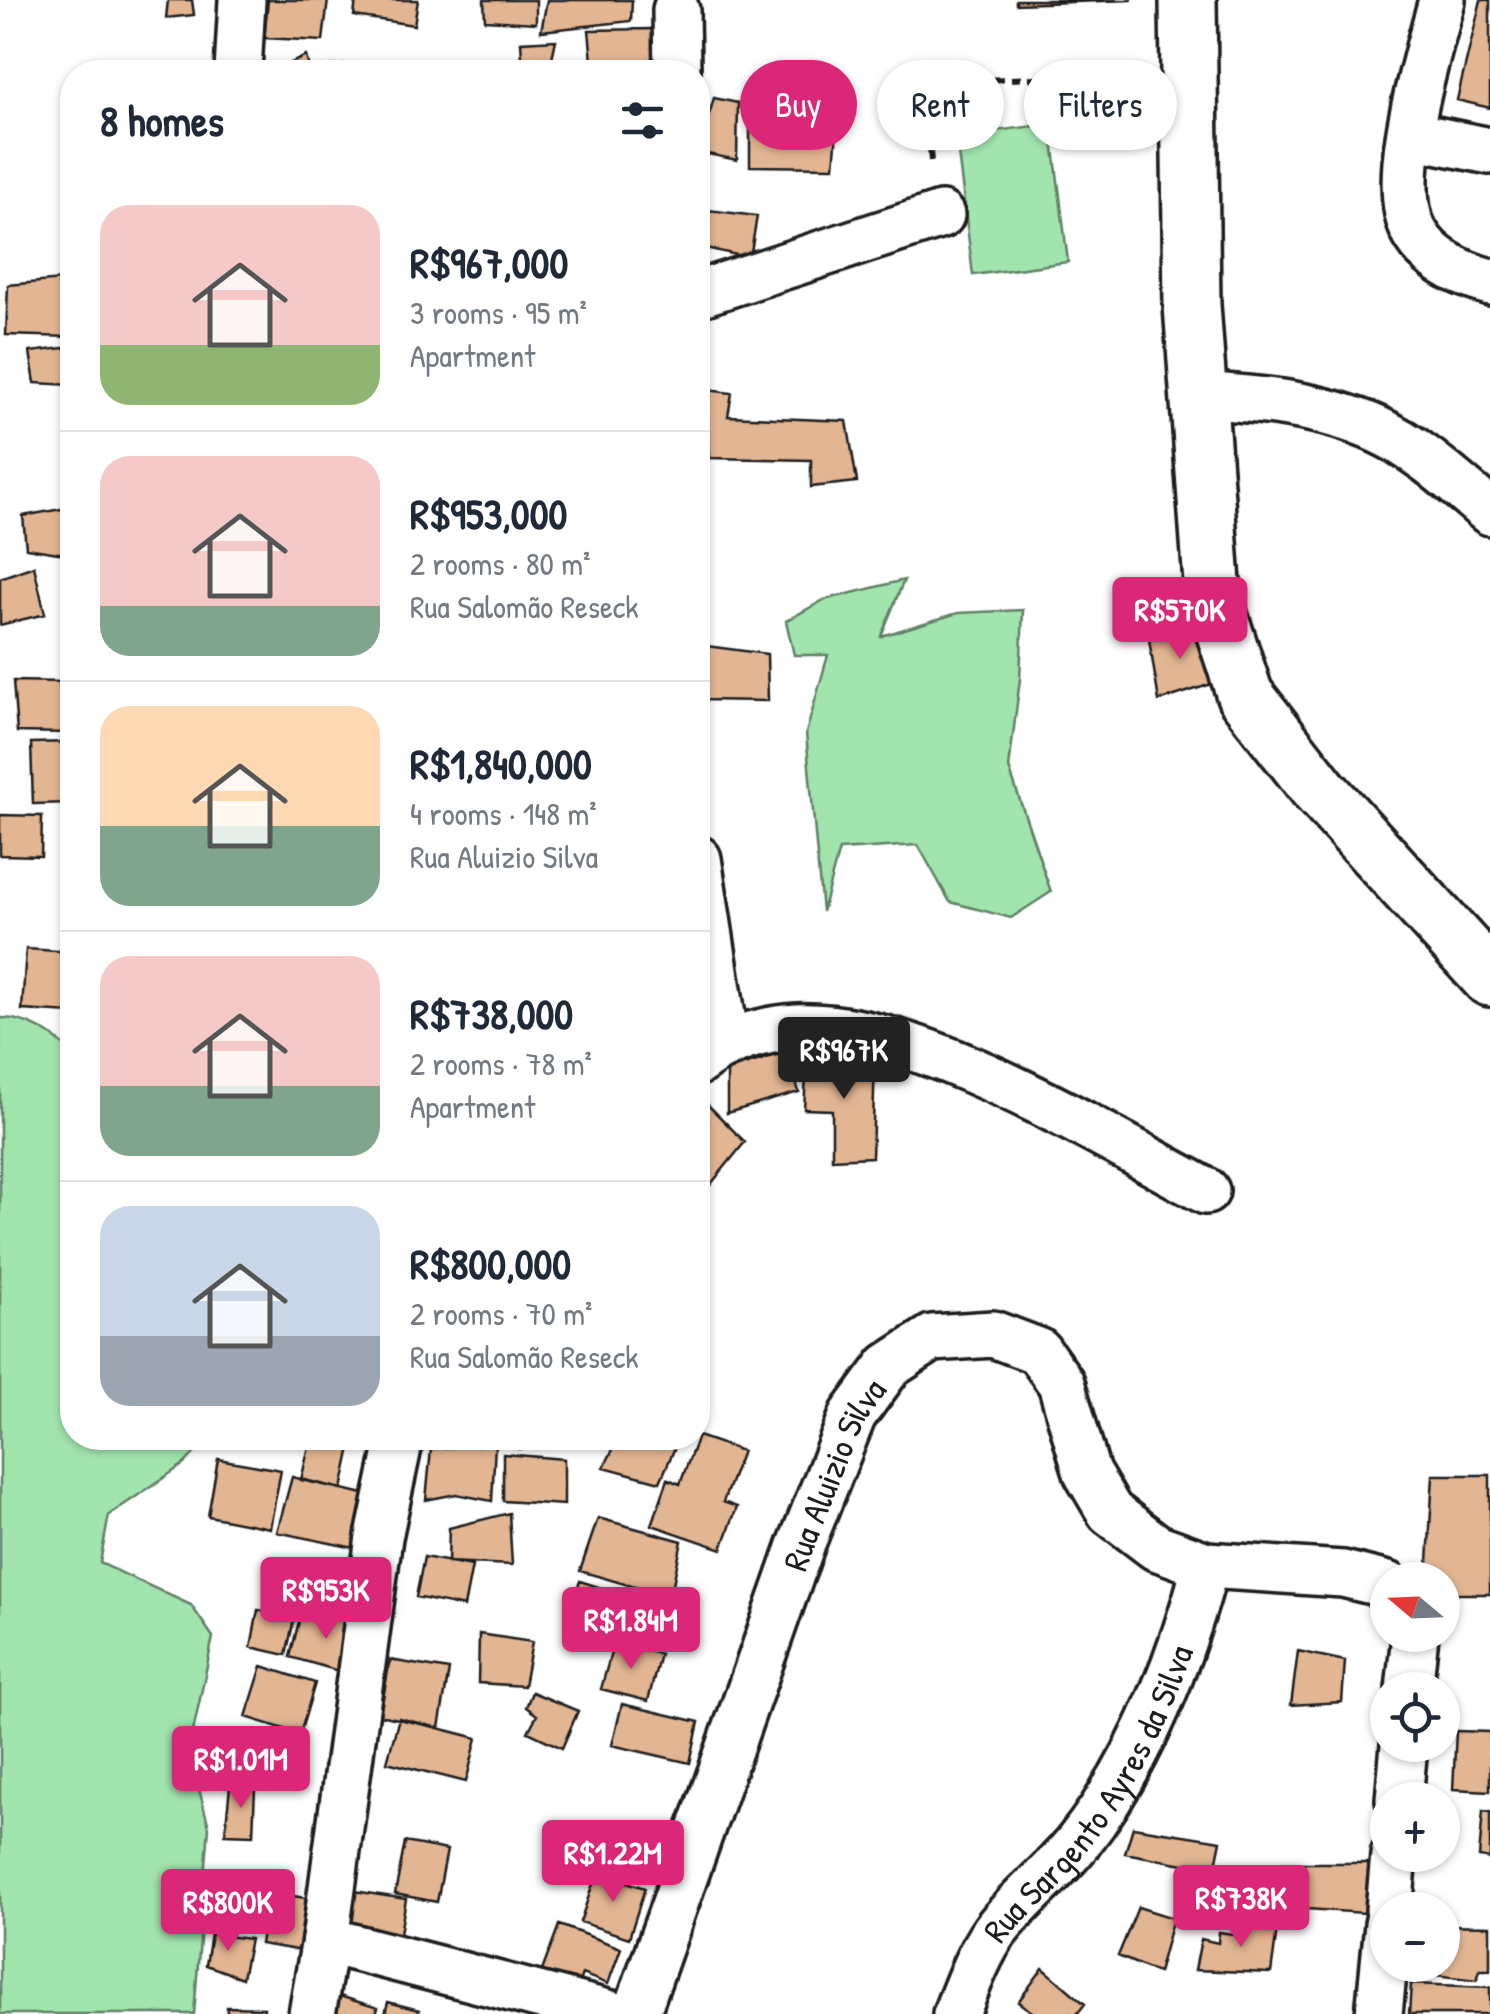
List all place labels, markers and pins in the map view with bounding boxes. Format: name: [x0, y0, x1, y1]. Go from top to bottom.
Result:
pin: R$570K: [1099, 577, 1261, 662]
pin: R$967K: [763, 1017, 925, 1102]
pin: R$953K: [245, 1557, 407, 1642]
pin: R$1.84M: [539, 1587, 723, 1672]
pin: R$1.01M: [149, 1726, 333, 1811]
pin: R$1.22M: [521, 1820, 705, 1905]
pin: R$738K: [1160, 1865, 1322, 1950]
pin: R$800K: [147, 1869, 309, 1954]

